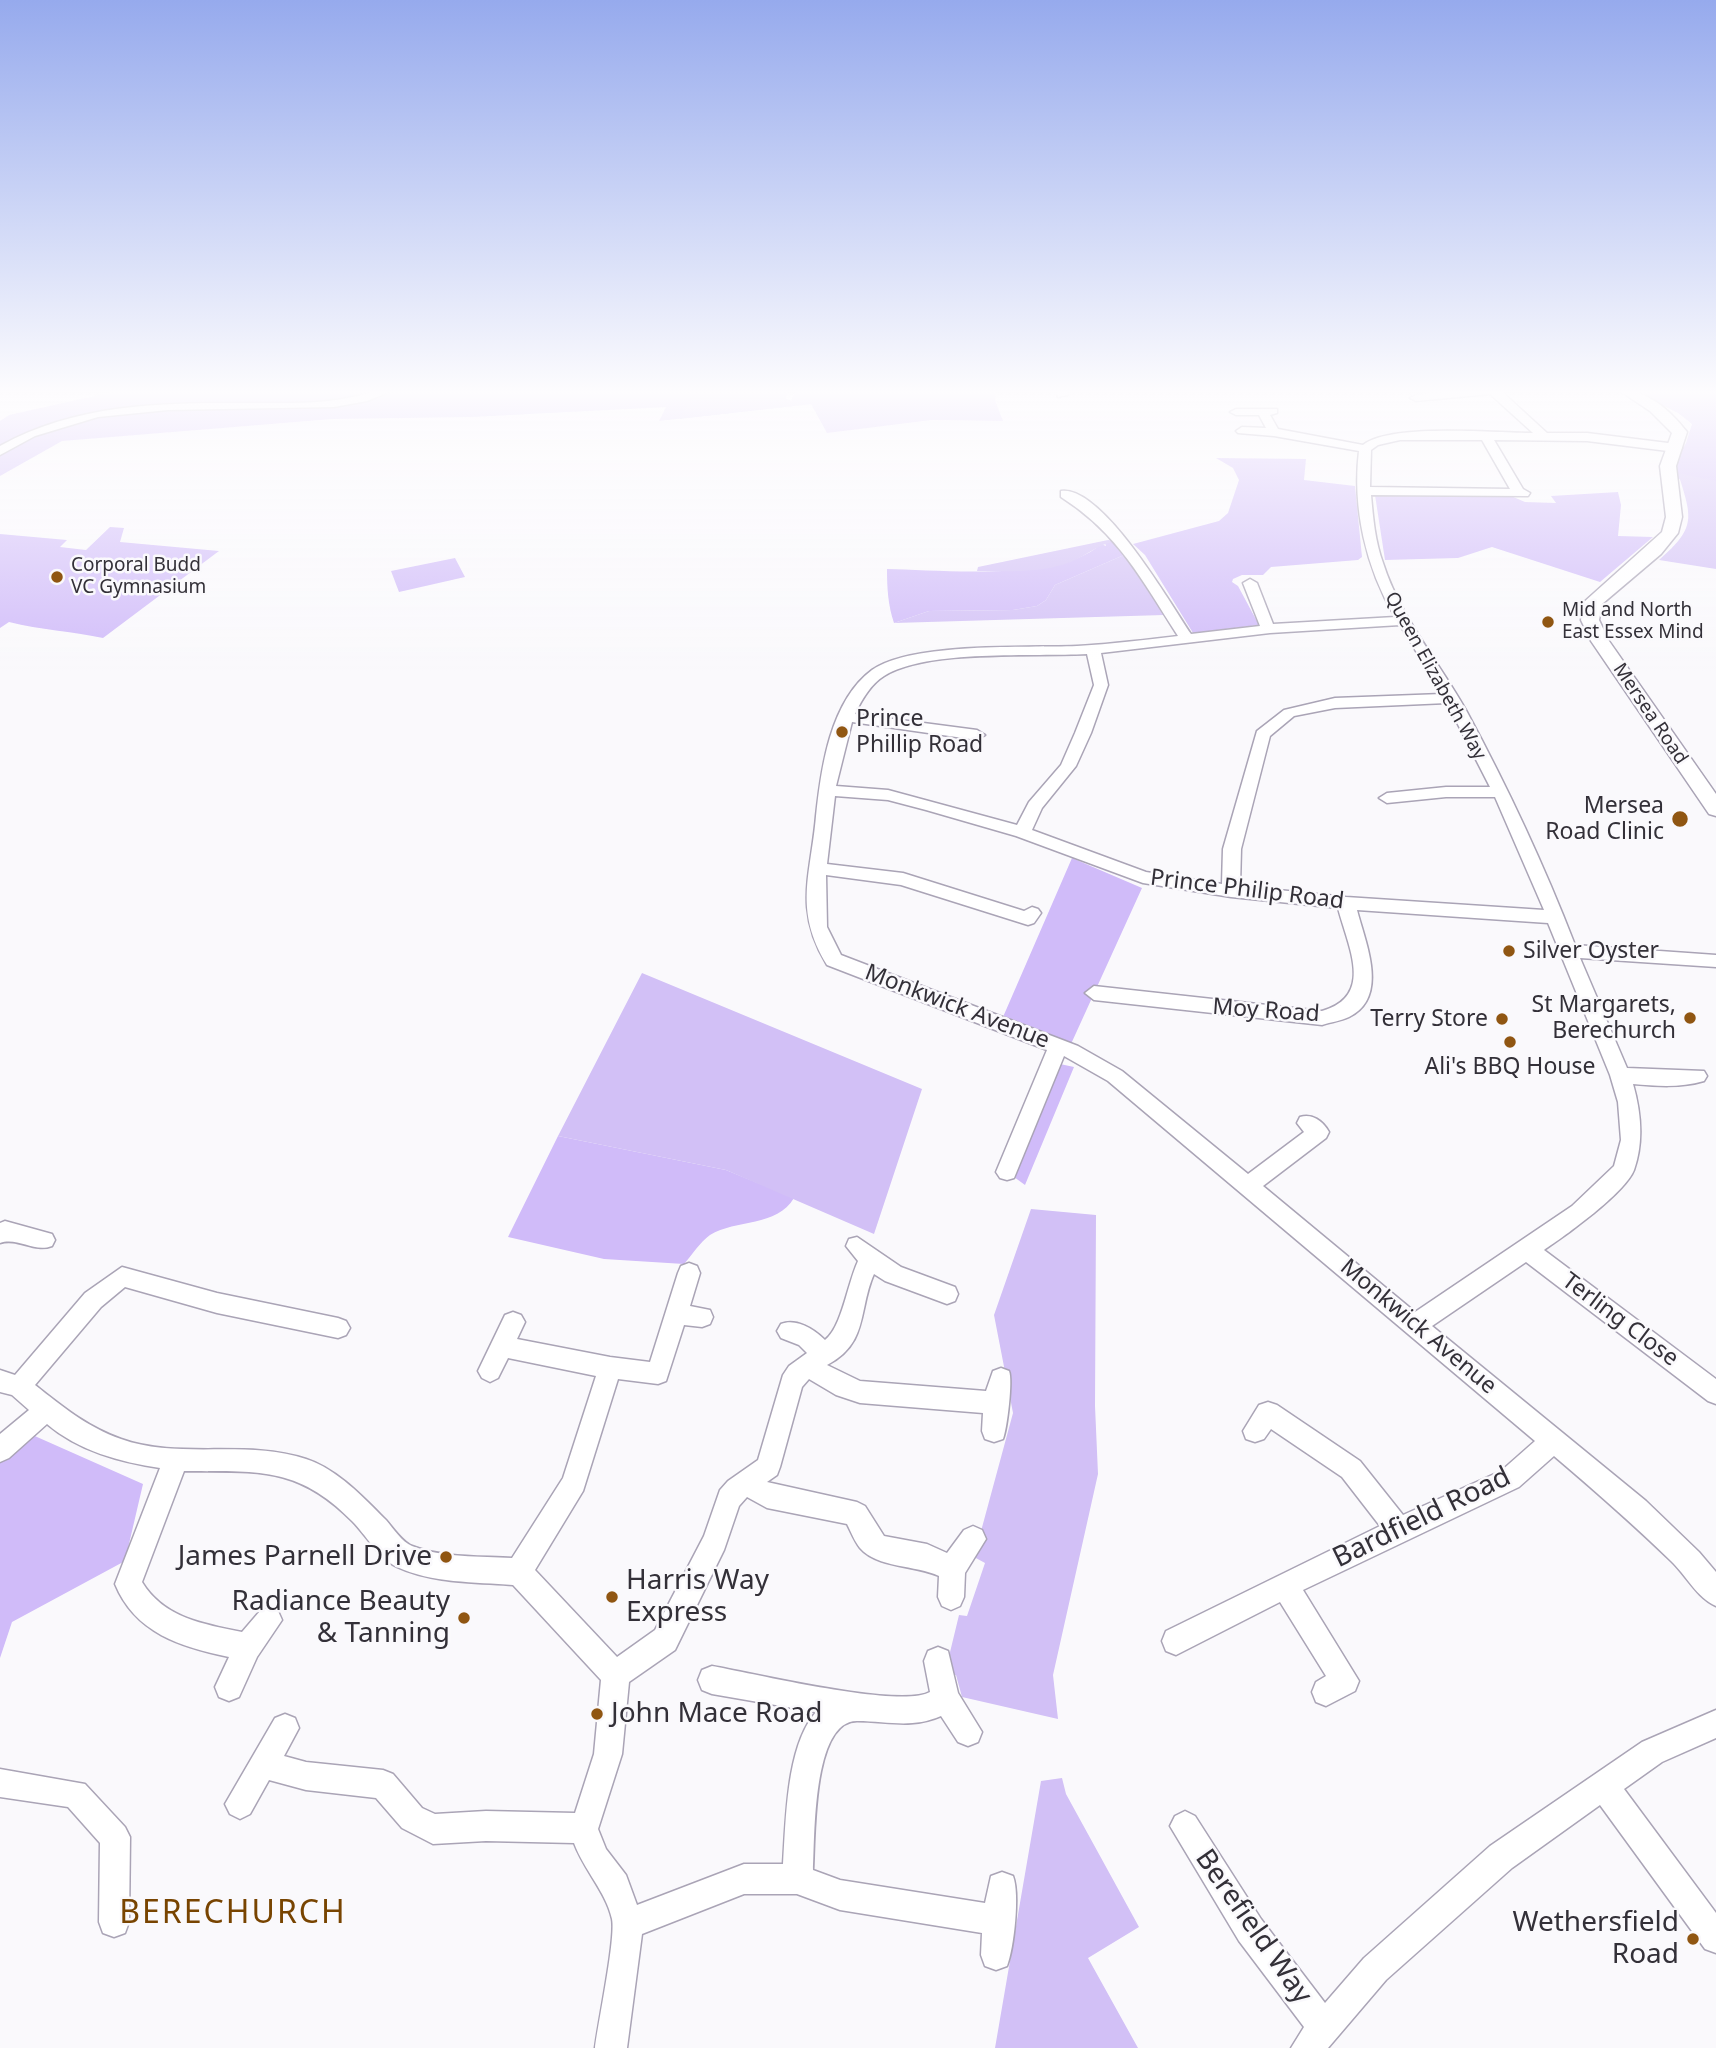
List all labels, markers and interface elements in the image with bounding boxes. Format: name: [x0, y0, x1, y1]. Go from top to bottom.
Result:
place label: Corporal Budd VC Gymnasium: [71, 555, 206, 599]
marker: Corporal Budd VC Gymnasium: [49, 569, 65, 585]
street label: Queen Elizabeth Way: [1379, 588, 1491, 764]
place label: Mid and North East Essex Mind: [1562, 600, 1704, 644]
marker: Mid and North East Essex Mind: [1540, 614, 1556, 630]
street label: Mersea Road: [1608, 659, 1692, 769]
place label: Prince Phillip Road: [856, 705, 983, 759]
marker: Prince Phillip Road: [834, 724, 850, 740]
place label: Mersea Road Clinic: [1545, 792, 1664, 846]
marker: Mersea Road Clinic: [1670, 809, 1690, 829]
street label: Prince Philip Road: [1149, 864, 1345, 916]
place label: Silver Oyster: [1523, 937, 1659, 965]
marker: Silver Oyster: [1501, 943, 1517, 959]
street label: Monkwick Avenue: [861, 959, 1053, 1055]
place label: St Margarets, Berechurch: [1532, 991, 1676, 1045]
street label: Moy Road: [1212, 993, 1320, 1029]
place label: Terry Store: [1370, 1005, 1488, 1033]
marker: St Margarets, Berechurch: [1682, 1010, 1698, 1026]
marker: Terry Store: [1494, 1011, 1510, 1027]
marker: Ali's BBQ House: [1502, 1034, 1518, 1050]
place label: Ali's BBQ House: [1424, 1053, 1596, 1081]
street label: Monkwick Avenue: [1334, 1254, 1502, 1400]
street label: Terling Close: [1556, 1267, 1684, 1373]
street label: Bardfield Road: [1328, 1460, 1516, 1576]
place label: James Parnell Drive: [178, 1540, 432, 1574]
marker: James Parnell Drive: [438, 1549, 454, 1565]
place label: Harris Way Express: [626, 1564, 769, 1630]
place label: Radiance Beauty & Tanning: [232, 1585, 450, 1651]
marker: Harris Way Express: [604, 1589, 620, 1605]
marker: Radiance Beauty & Tanning: [456, 1610, 472, 1626]
place label: John Mace Road: [611, 1697, 822, 1731]
marker: John Mace Road: [589, 1706, 605, 1722]
street label: Berefield Way: [1187, 1843, 1319, 2011]
district label: BERECHURCH: [121, 1895, 345, 1933]
place label: Wethersfield Road: [1512, 1906, 1679, 1972]
marker: Wethersfield Road: [1685, 1931, 1701, 1947]

